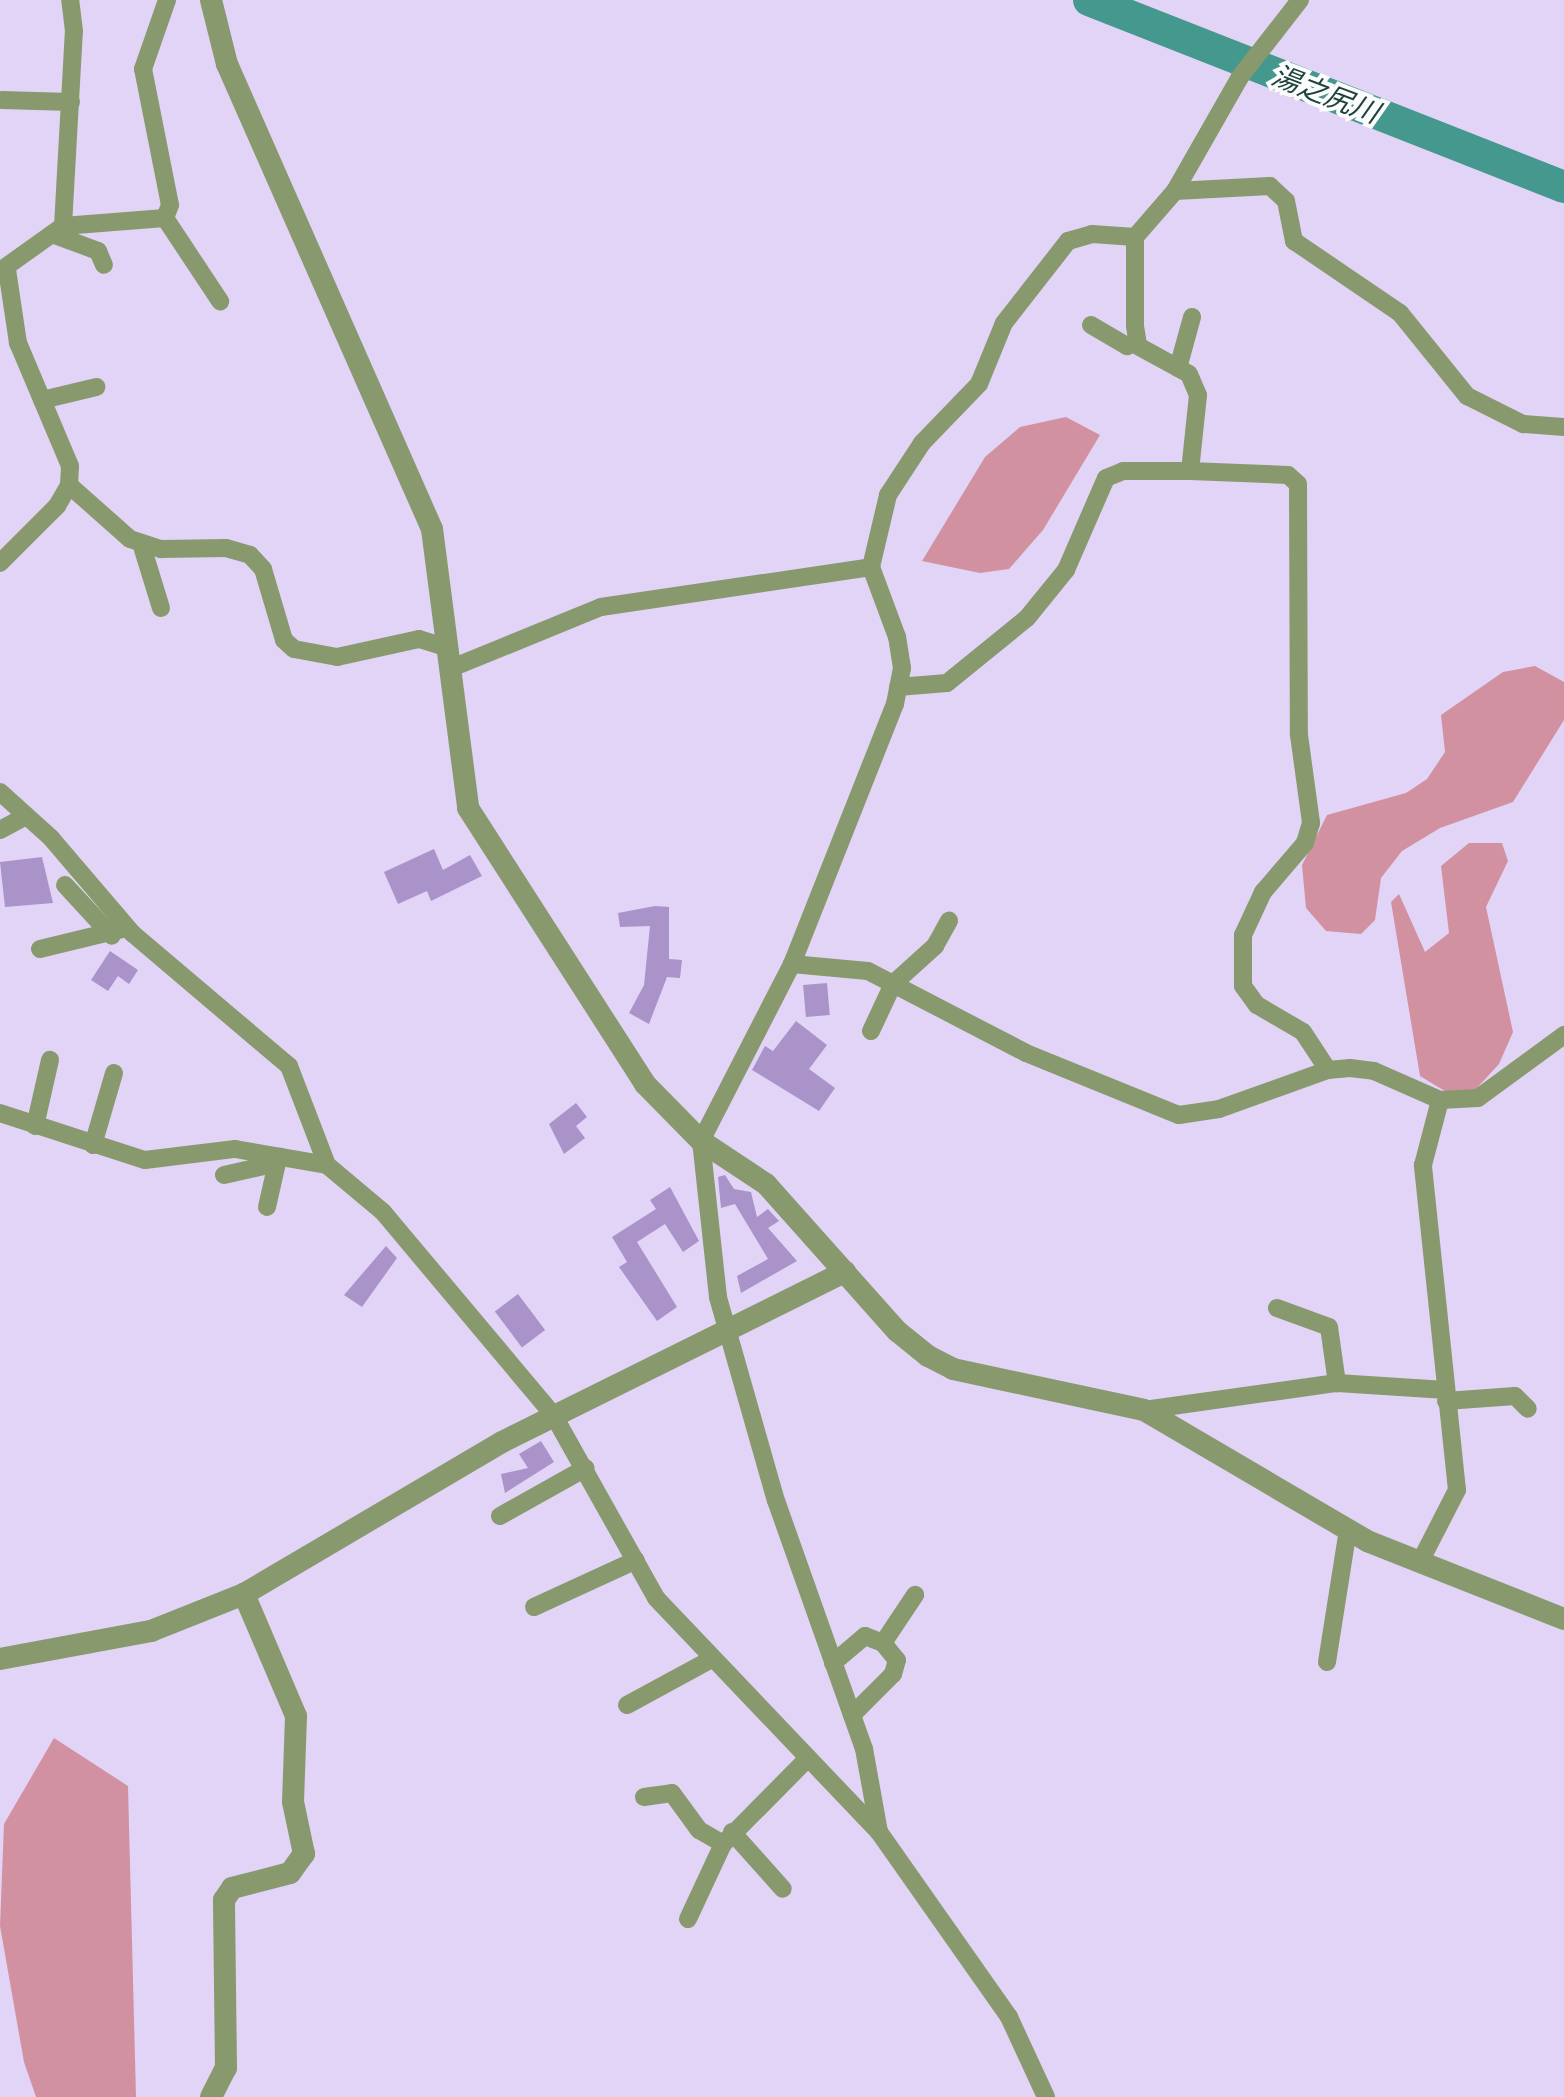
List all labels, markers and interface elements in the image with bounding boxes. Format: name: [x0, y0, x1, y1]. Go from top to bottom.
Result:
water label: 湯之尻川: [1268, 57, 1384, 129]

